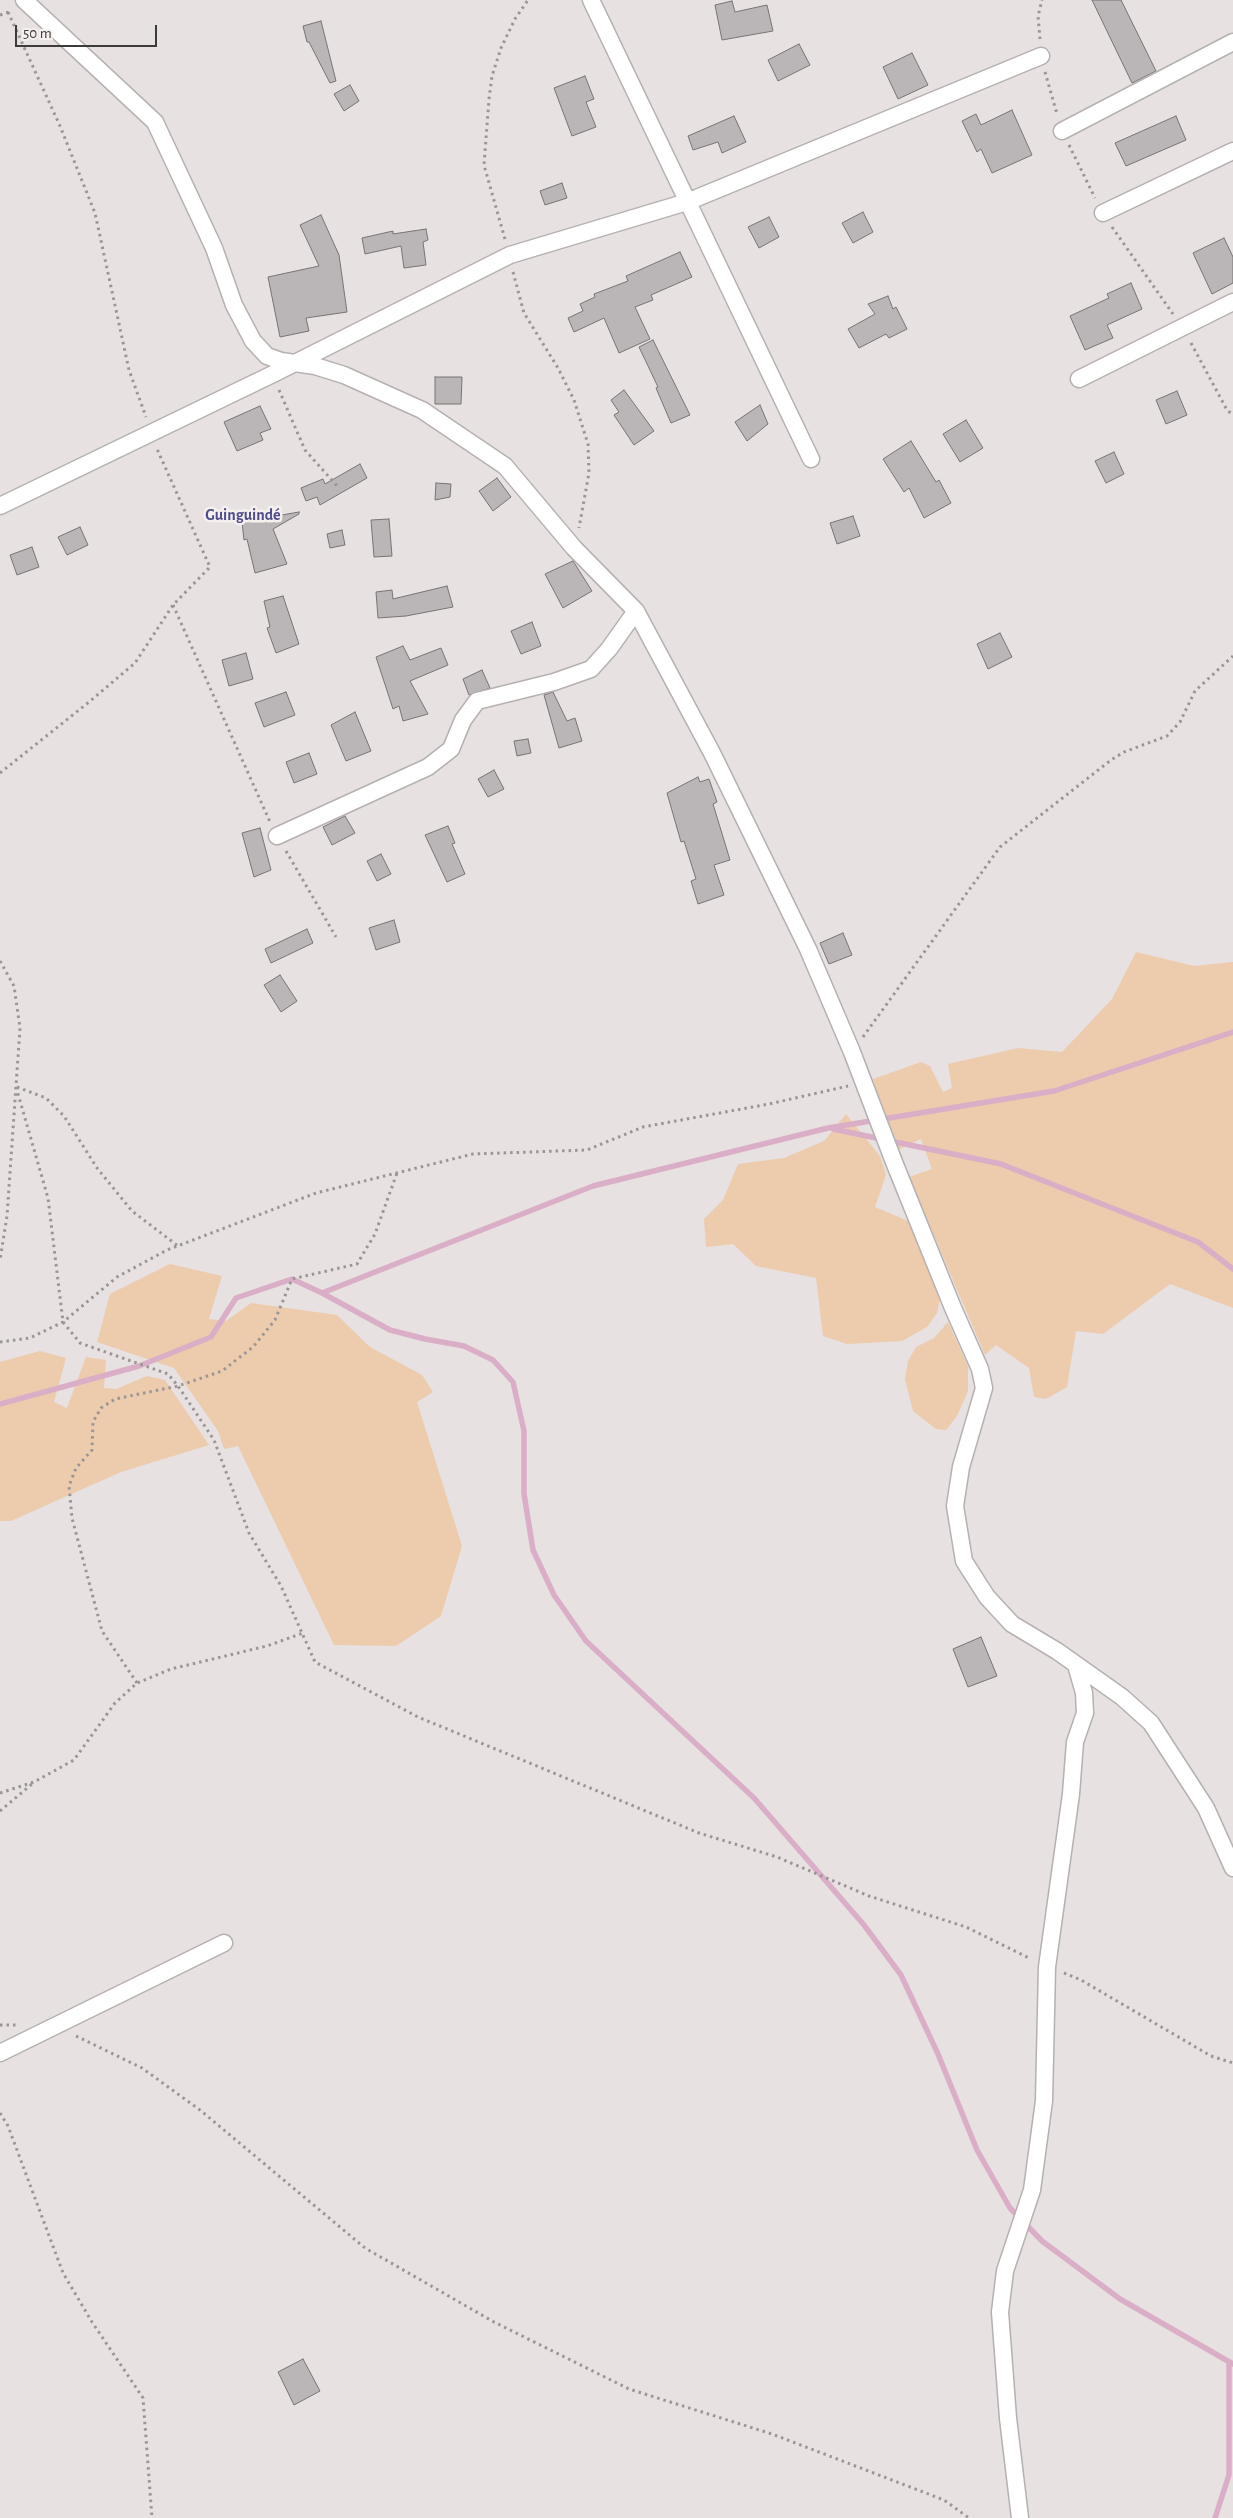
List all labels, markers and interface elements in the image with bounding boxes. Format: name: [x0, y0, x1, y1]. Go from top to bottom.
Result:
scale bar: [18, 15, 160, 47]
text: 50 m: [23, 26, 52, 41]
district label: Guinguindé: [205, 505, 281, 525]

